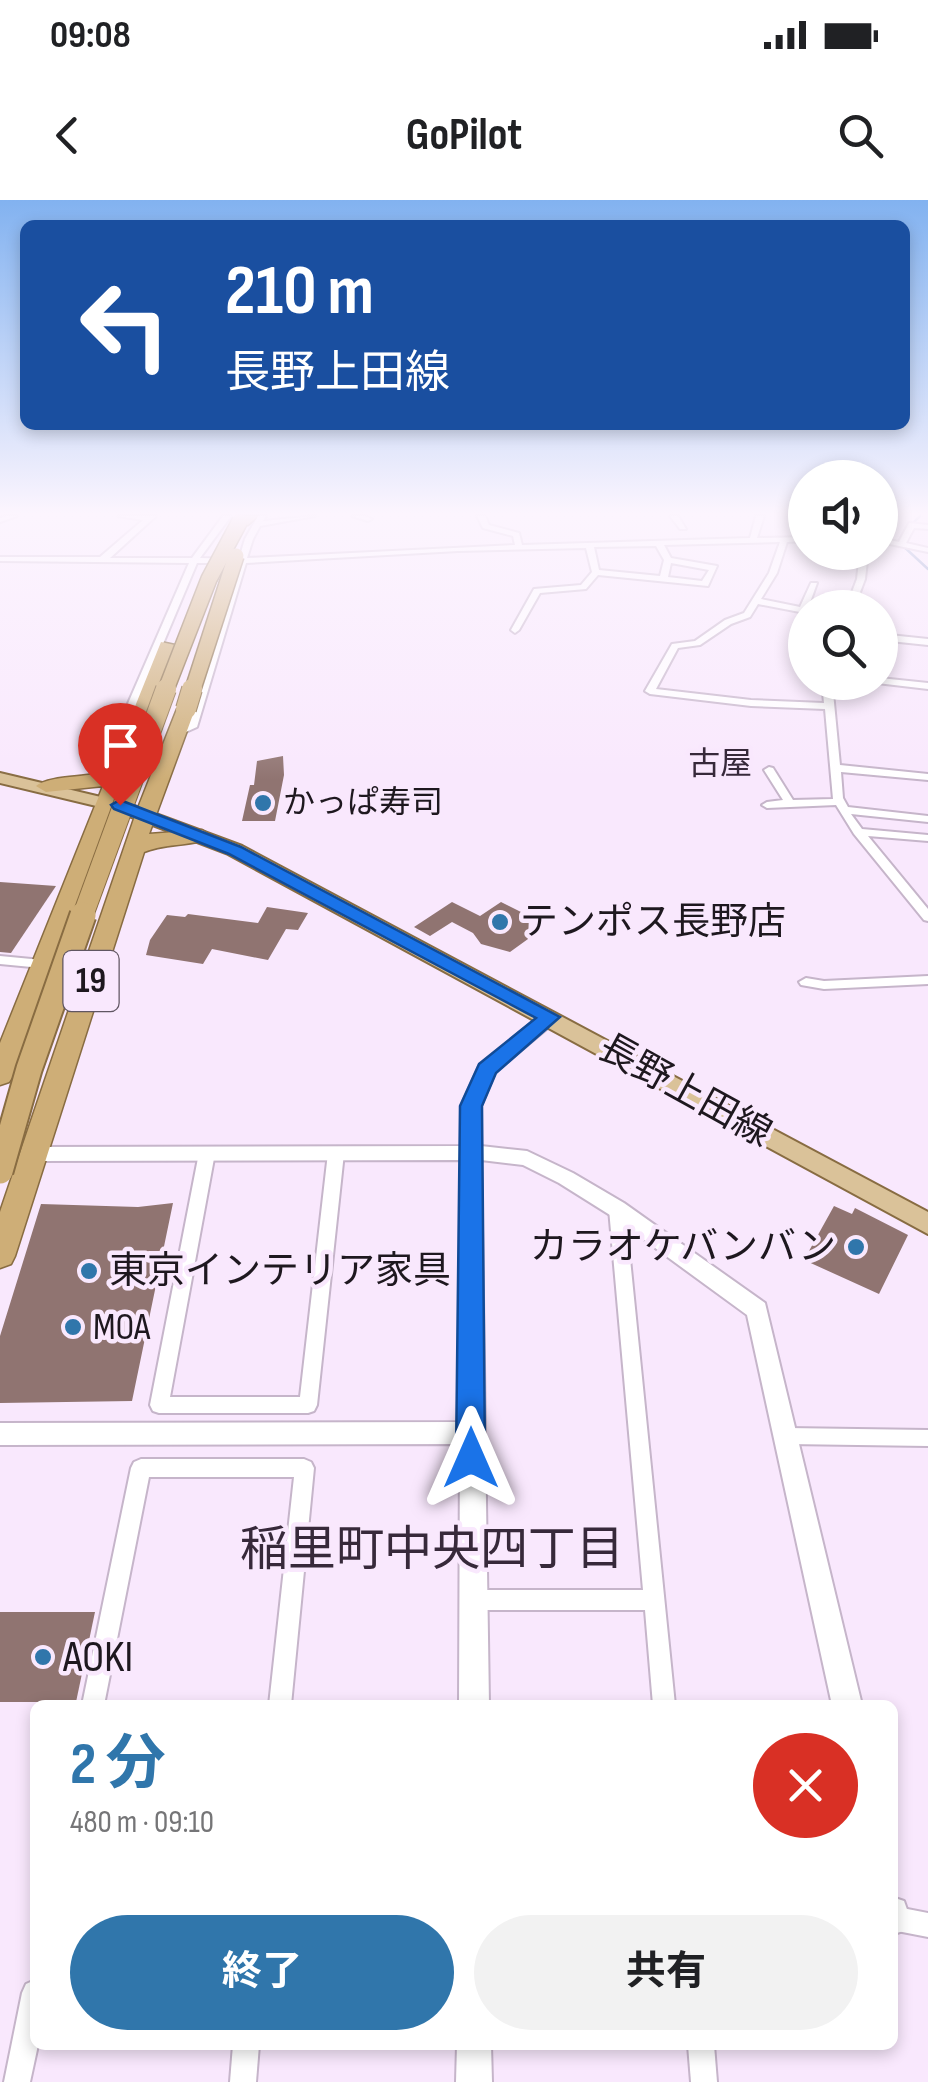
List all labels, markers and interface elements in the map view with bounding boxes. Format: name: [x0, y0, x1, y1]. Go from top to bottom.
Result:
text: 09:08: [50, 13, 131, 58]
icon: back: [40, 108, 95, 163]
text: GoPilot: [406, 108, 522, 163]
icon: search: [833, 108, 888, 163]
text: 210 m: [225, 250, 374, 334]
icon: left: [60, 260, 190, 390]
text: 長野上田線: [225, 346, 450, 401]
map controls: [788, 460, 898, 700]
button: sound: [788, 460, 898, 570]
button: search: [788, 590, 898, 700]
pin: [78, 703, 163, 806]
icon: arrive: [93, 718, 148, 773]
district label: 古屋: [688, 745, 752, 784]
place label: かっぱ寿司: [283, 784, 443, 823]
marker: かっぱ寿司: [252, 792, 274, 814]
place label: テンポス長野店: [520, 900, 786, 945]
marker: テンポス長野店: [489, 911, 511, 933]
road number: 19: [64, 951, 118, 1011]
street label: 長野上田線: [591, 1025, 779, 1157]
place label: カラオケバンバン: [530, 1225, 836, 1270]
marker: カラオケバンバン: [845, 1236, 867, 1258]
place label: 東京インテリア家具: [109, 1249, 451, 1294]
marker: 東京インテリア家具: [78, 1260, 100, 1282]
place label: MOA: [93, 1305, 151, 1350]
marker: MOA: [62, 1316, 84, 1338]
position arrow: [419, 1406, 523, 1510]
district label: 稲里町中央四丁目: [240, 1522, 624, 1579]
place label: AOKI: [62, 1630, 133, 1685]
marker: AOKI: [32, 1646, 54, 1668]
text: 2 分: [70, 1729, 166, 1801]
button: close: [753, 1733, 858, 1838]
text: 480 m · 09:10: [70, 1803, 214, 1842]
button: 終了: [70, 1915, 454, 2030]
button: 共有: [474, 1915, 858, 2030]

